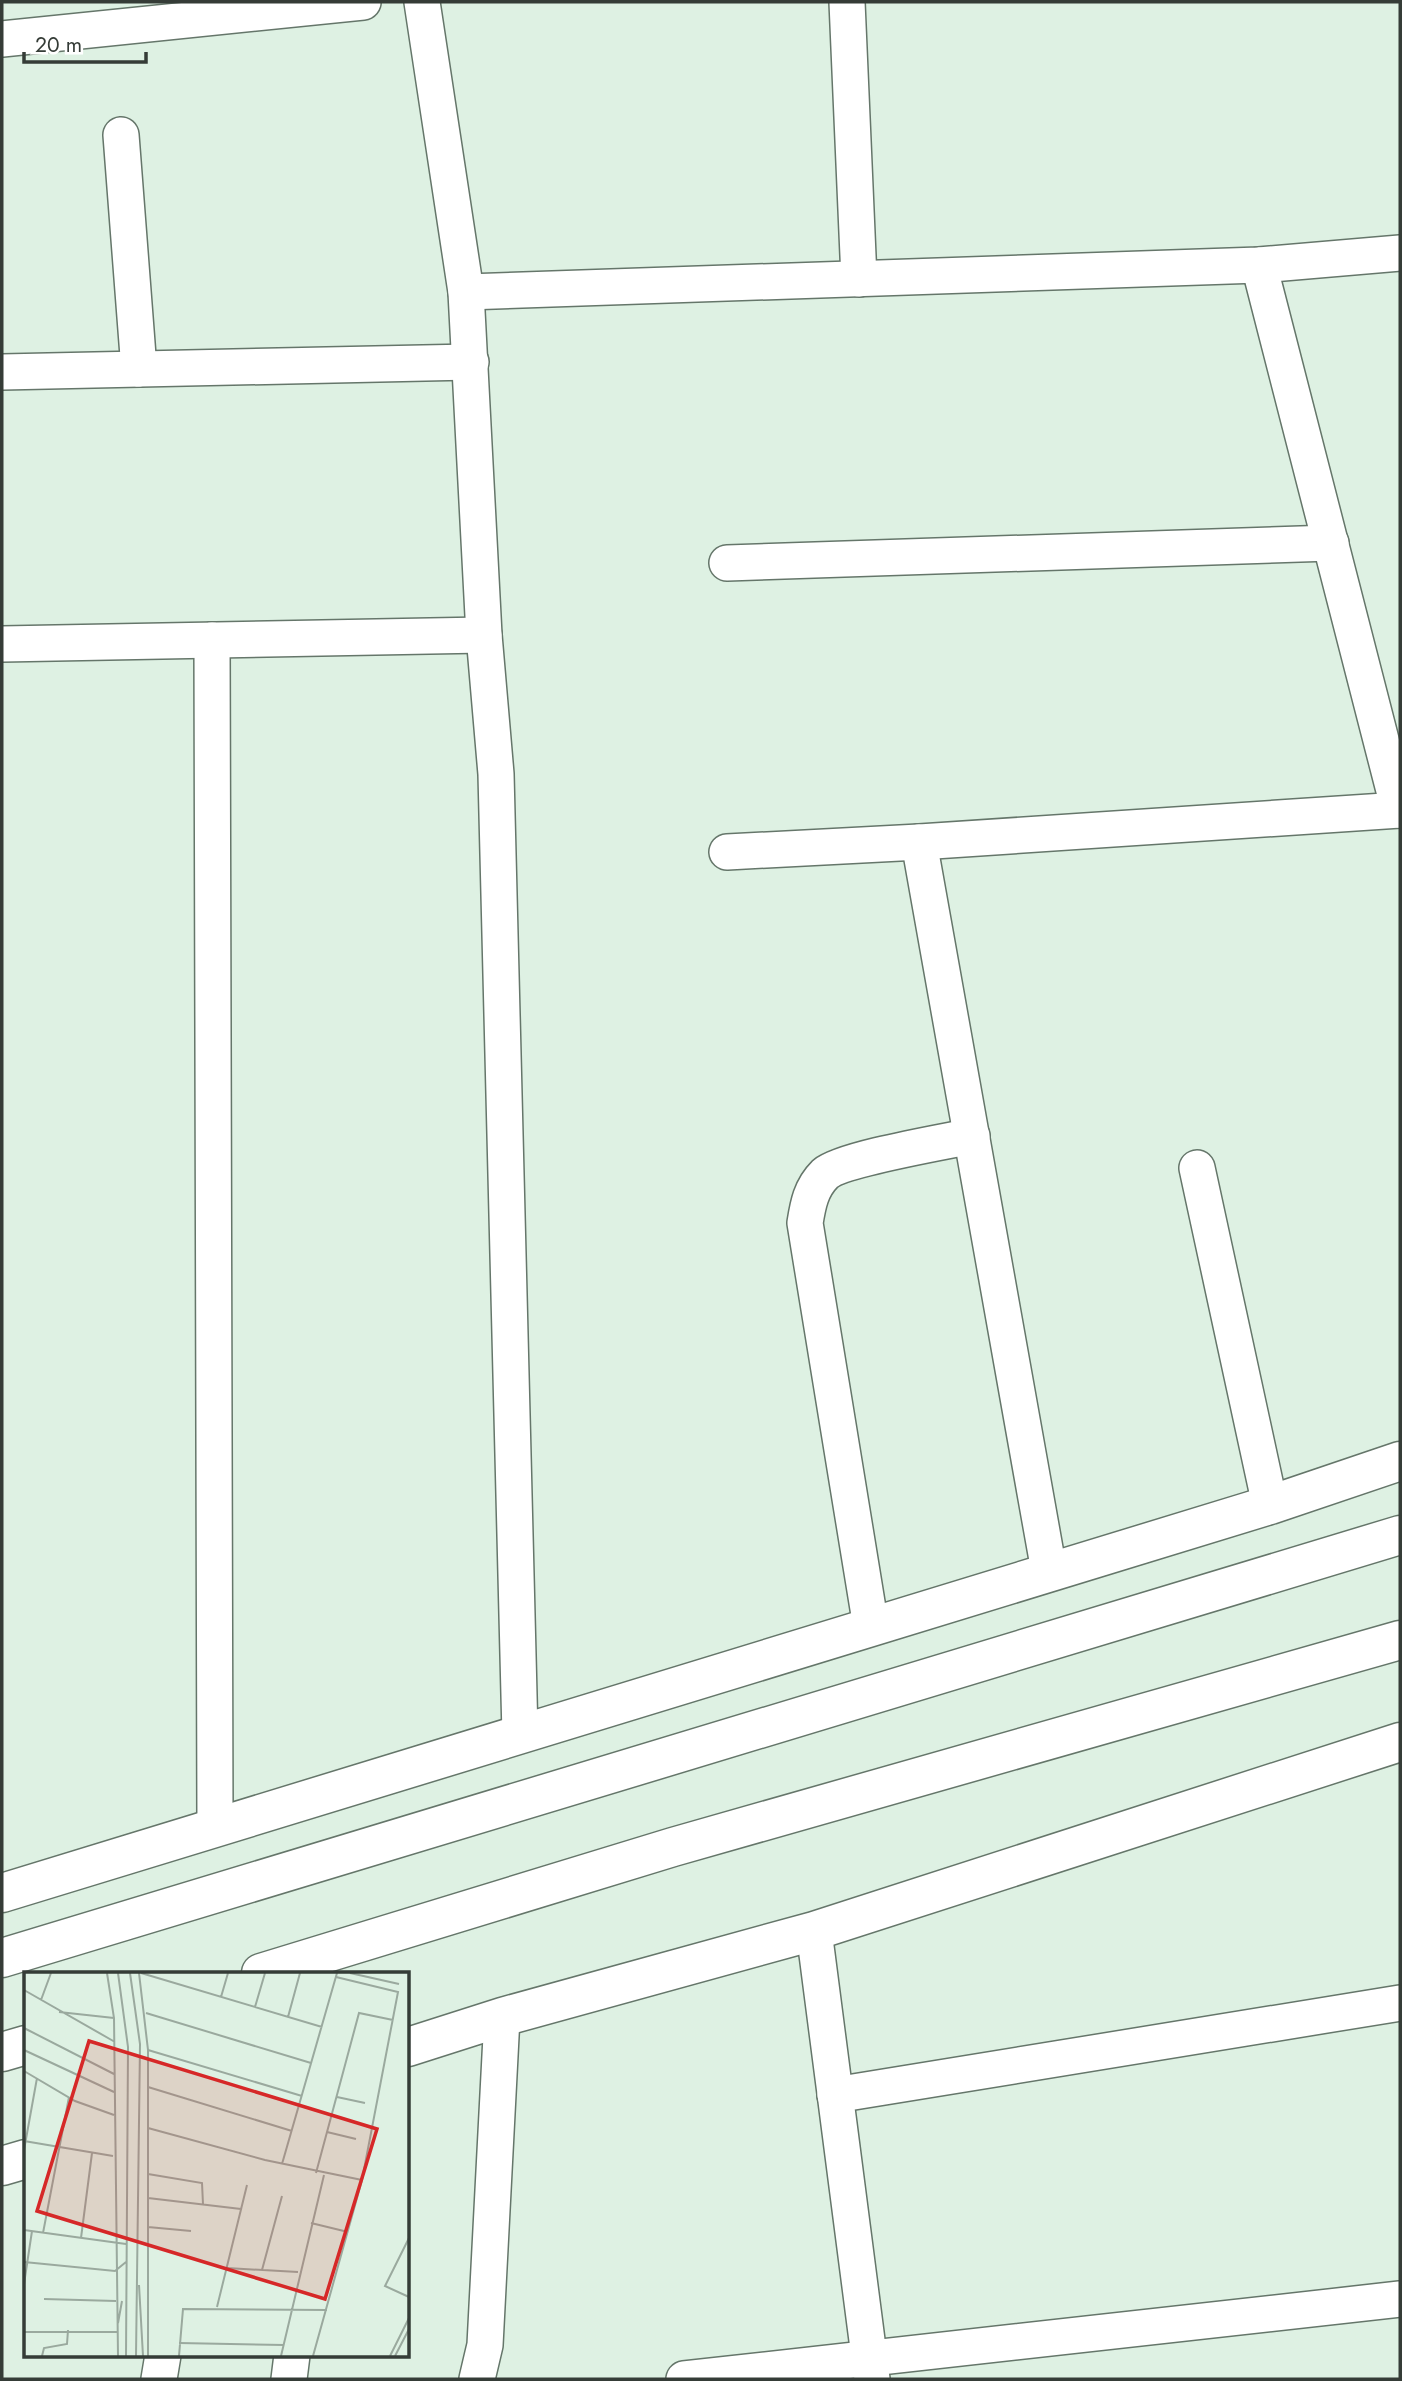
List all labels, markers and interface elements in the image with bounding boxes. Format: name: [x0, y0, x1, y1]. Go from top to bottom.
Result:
scale bar: [24, 21, 147, 65]
text: 20 m: [35, 30, 82, 60]
inset map: [24, 1972, 410, 2356]

